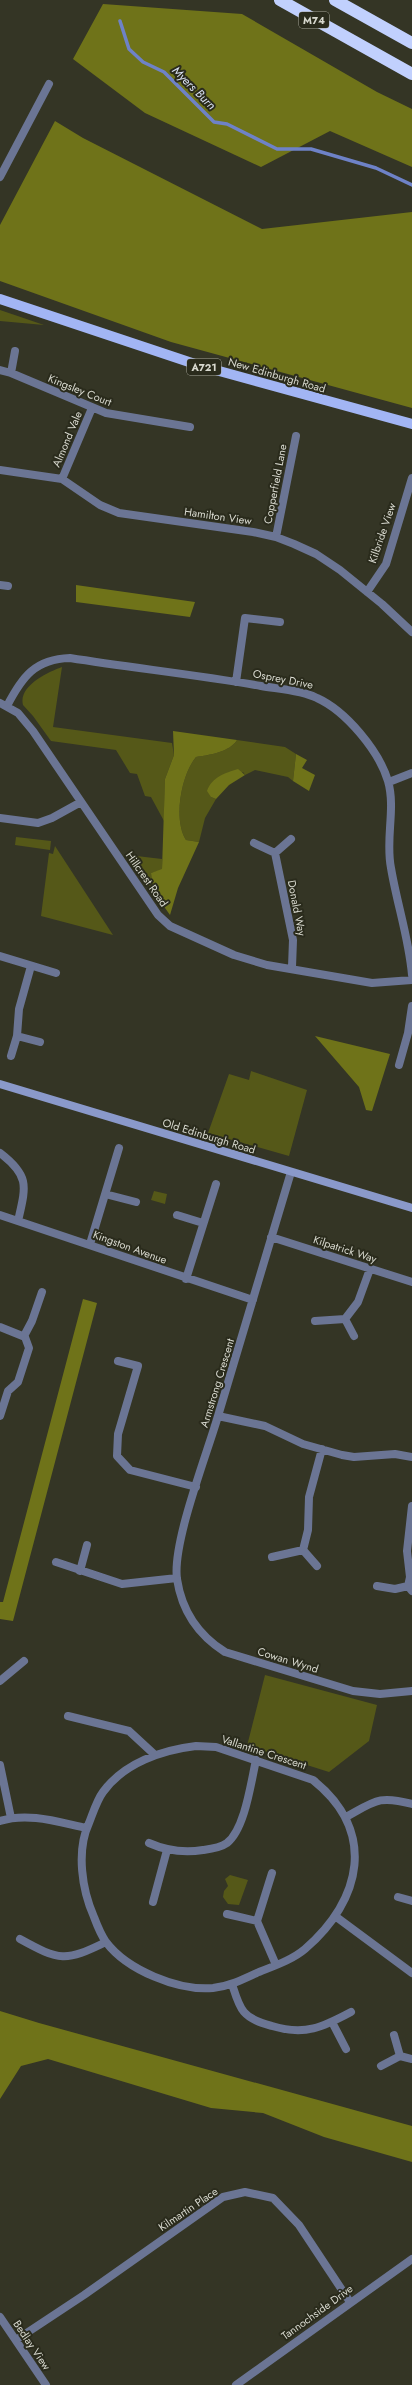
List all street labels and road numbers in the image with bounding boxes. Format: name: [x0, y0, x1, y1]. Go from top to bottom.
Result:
road number: M74: [299, 12, 329, 28]
street label: New Edinburgh Road: [226, 353, 328, 397]
road number: A721: [187, 359, 221, 375]
street label: Kingsley Court: [46, 370, 115, 410]
street label: Almond Vale: [48, 408, 86, 469]
street label: Copperfield Lane: [259, 442, 291, 525]
street label: Kilbride View: [364, 500, 400, 565]
street label: Hamilton View: [183, 503, 253, 529]
street label: Osprey Drive: [251, 665, 315, 693]
street label: Hillcrest Road: [122, 848, 172, 910]
street label: Donald Way: [284, 879, 310, 937]
street label: Old Edinburgh Road: [161, 1114, 257, 1158]
street label: Kingston Avenue: [91, 1226, 169, 1268]
street label: Kilpatrick Way: [311, 1231, 379, 1267]
street label: Armstrong Crescent: [196, 1336, 238, 1429]
street label: Cowan Wynd: [256, 1643, 320, 1677]
street label: Vallantine Crescent: [219, 1731, 309, 1773]
street label: Kilmartin Place: [155, 2183, 221, 2235]
street label: Tannochside Drive: [278, 2280, 356, 2343]
street label: Bedlay View: [9, 2317, 55, 2374]

